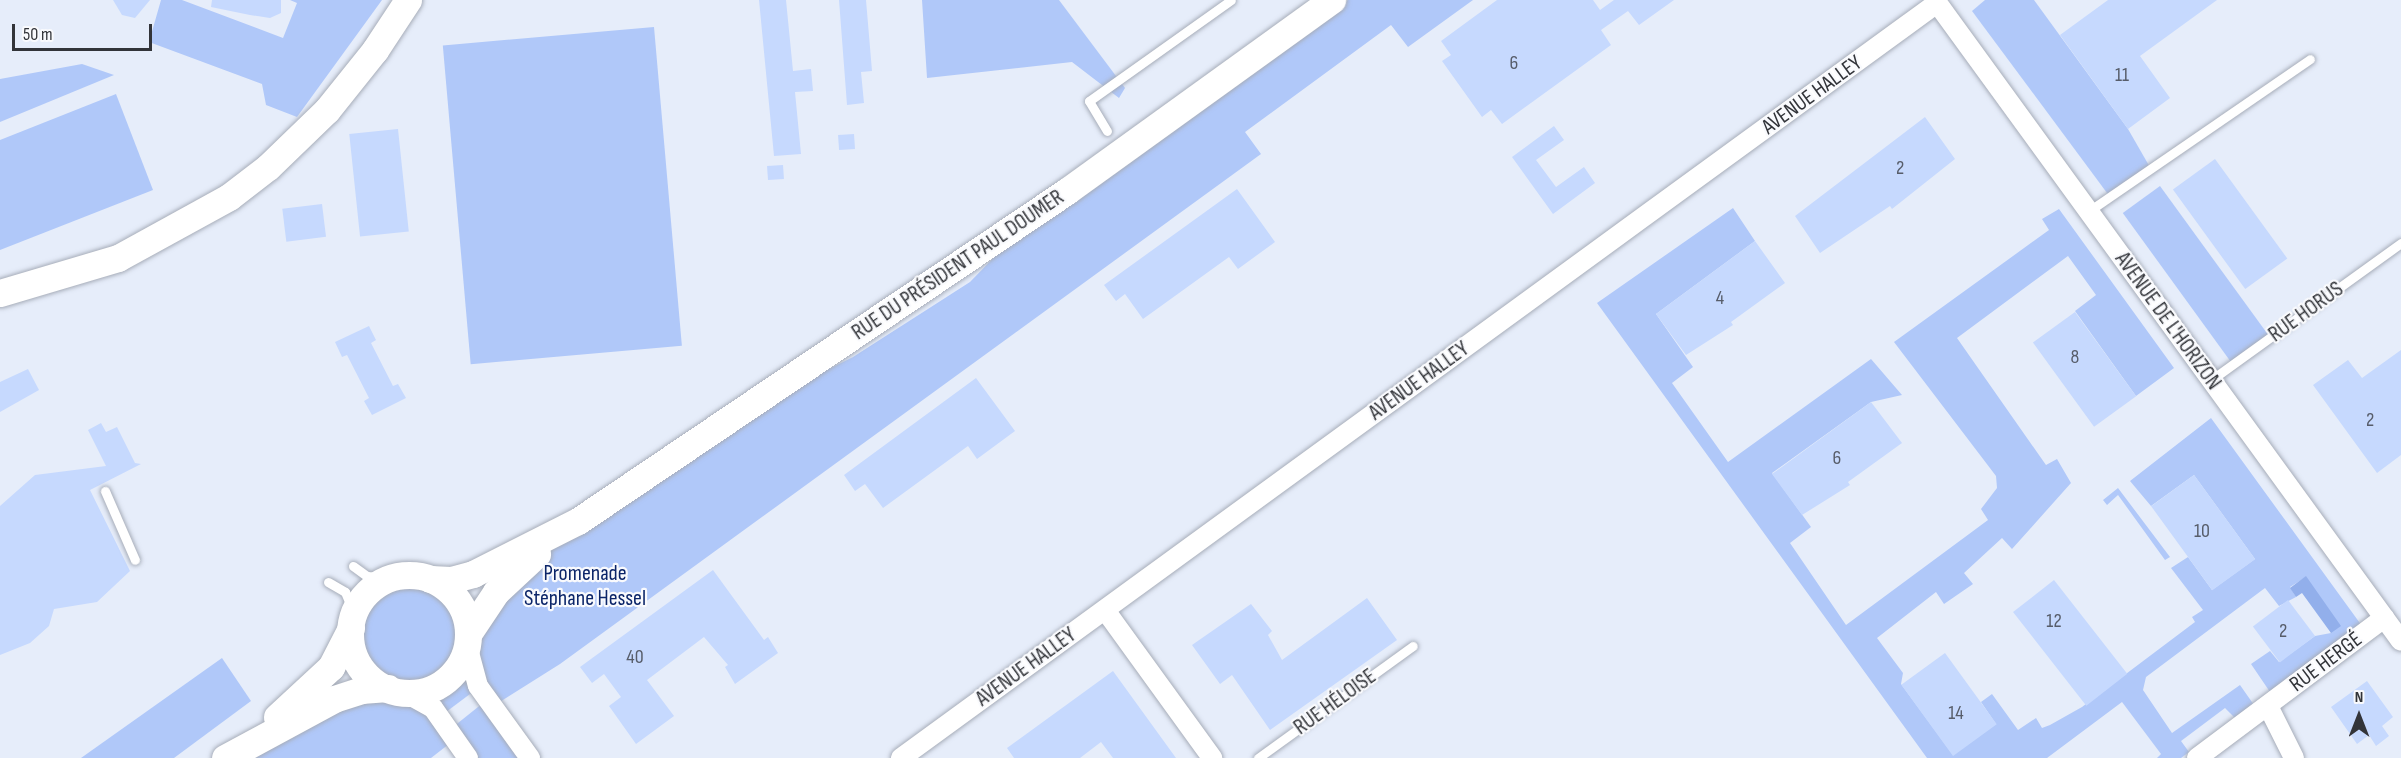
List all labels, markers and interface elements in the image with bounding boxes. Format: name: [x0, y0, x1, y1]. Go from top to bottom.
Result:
scale bar: [15, 12, 154, 50]
text: 50 m: [23, 24, 53, 45]
street label: AVENUE HALLEY: [1757, 50, 1867, 140]
house number: 6: [1510, 51, 1518, 75]
house number: 11: [2115, 63, 2129, 87]
house number: 2: [1896, 156, 1904, 180]
street label: RUE DU PRÉSIDENT PAUL DOUMER: [847, 184, 1069, 346]
street label: AVENUE DE L'HORIZON: [2109, 247, 2227, 395]
street label: RUE HORUS: [2264, 276, 2348, 348]
house number: 4: [1716, 286, 1724, 310]
street label: AVENUE HALLEY: [1364, 336, 1474, 426]
house number: 8: [2071, 345, 2079, 369]
house number: 2: [2366, 408, 2374, 432]
house number: 6: [1833, 446, 1841, 470]
house number: 10: [2194, 519, 2210, 543]
park label: Promenade Stéphane Hessel: [524, 560, 646, 612]
house number: 12: [2046, 609, 2062, 633]
house number: 2: [2279, 619, 2287, 643]
street label: AVENUE HALLEY: [971, 622, 1081, 712]
street label: RUE HERGÉ: [2285, 626, 2367, 698]
house number: 40: [626, 645, 644, 669]
street label: RUE HÉLOISE: [1289, 663, 1381, 741]
north arrow: [2329, 686, 2389, 746]
text: N: [2355, 688, 2363, 707]
house number: 14: [1948, 701, 1964, 725]

